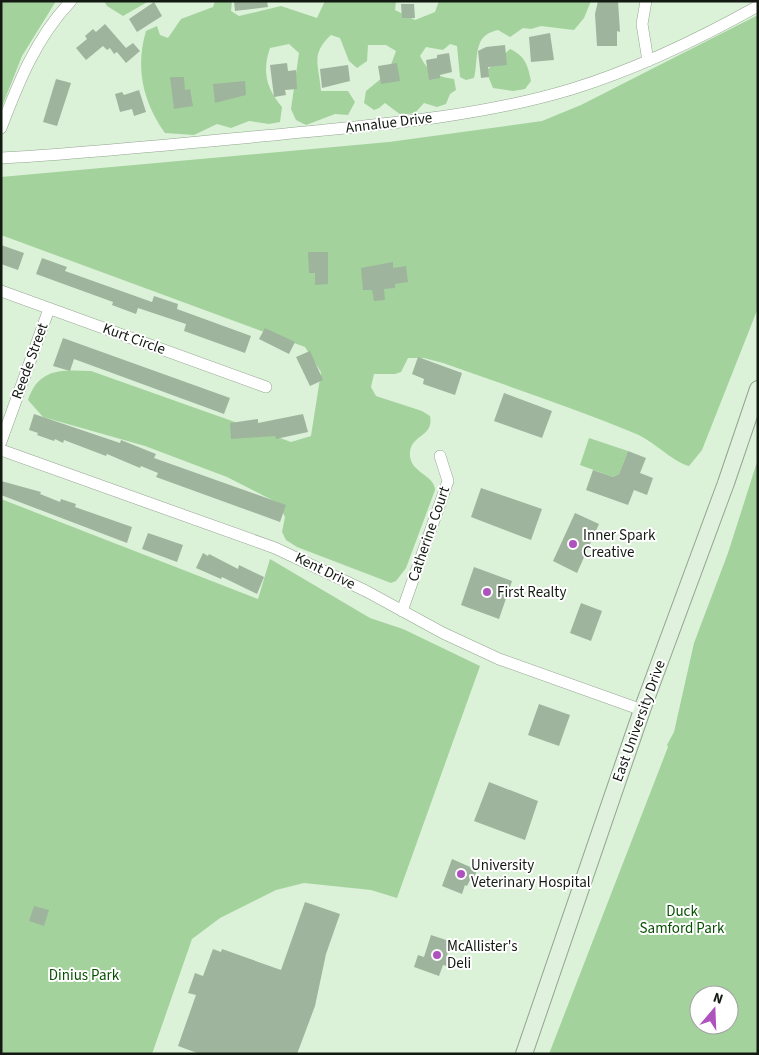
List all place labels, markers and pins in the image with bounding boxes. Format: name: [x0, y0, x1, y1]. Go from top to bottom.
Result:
place label: Inner Spark Creative: [583, 525, 656, 563]
marker: Inner Spark Creative: [567, 538, 579, 550]
place label: First Realty: [497, 582, 566, 603]
marker: First Realty: [481, 586, 493, 598]
place label: University Veterinary Hospital: [471, 855, 591, 893]
marker: University Veterinary Hospital: [455, 868, 467, 880]
place label: McAllister's Deli: [447, 936, 517, 974]
marker: McAllister's Deli: [431, 949, 443, 961]

